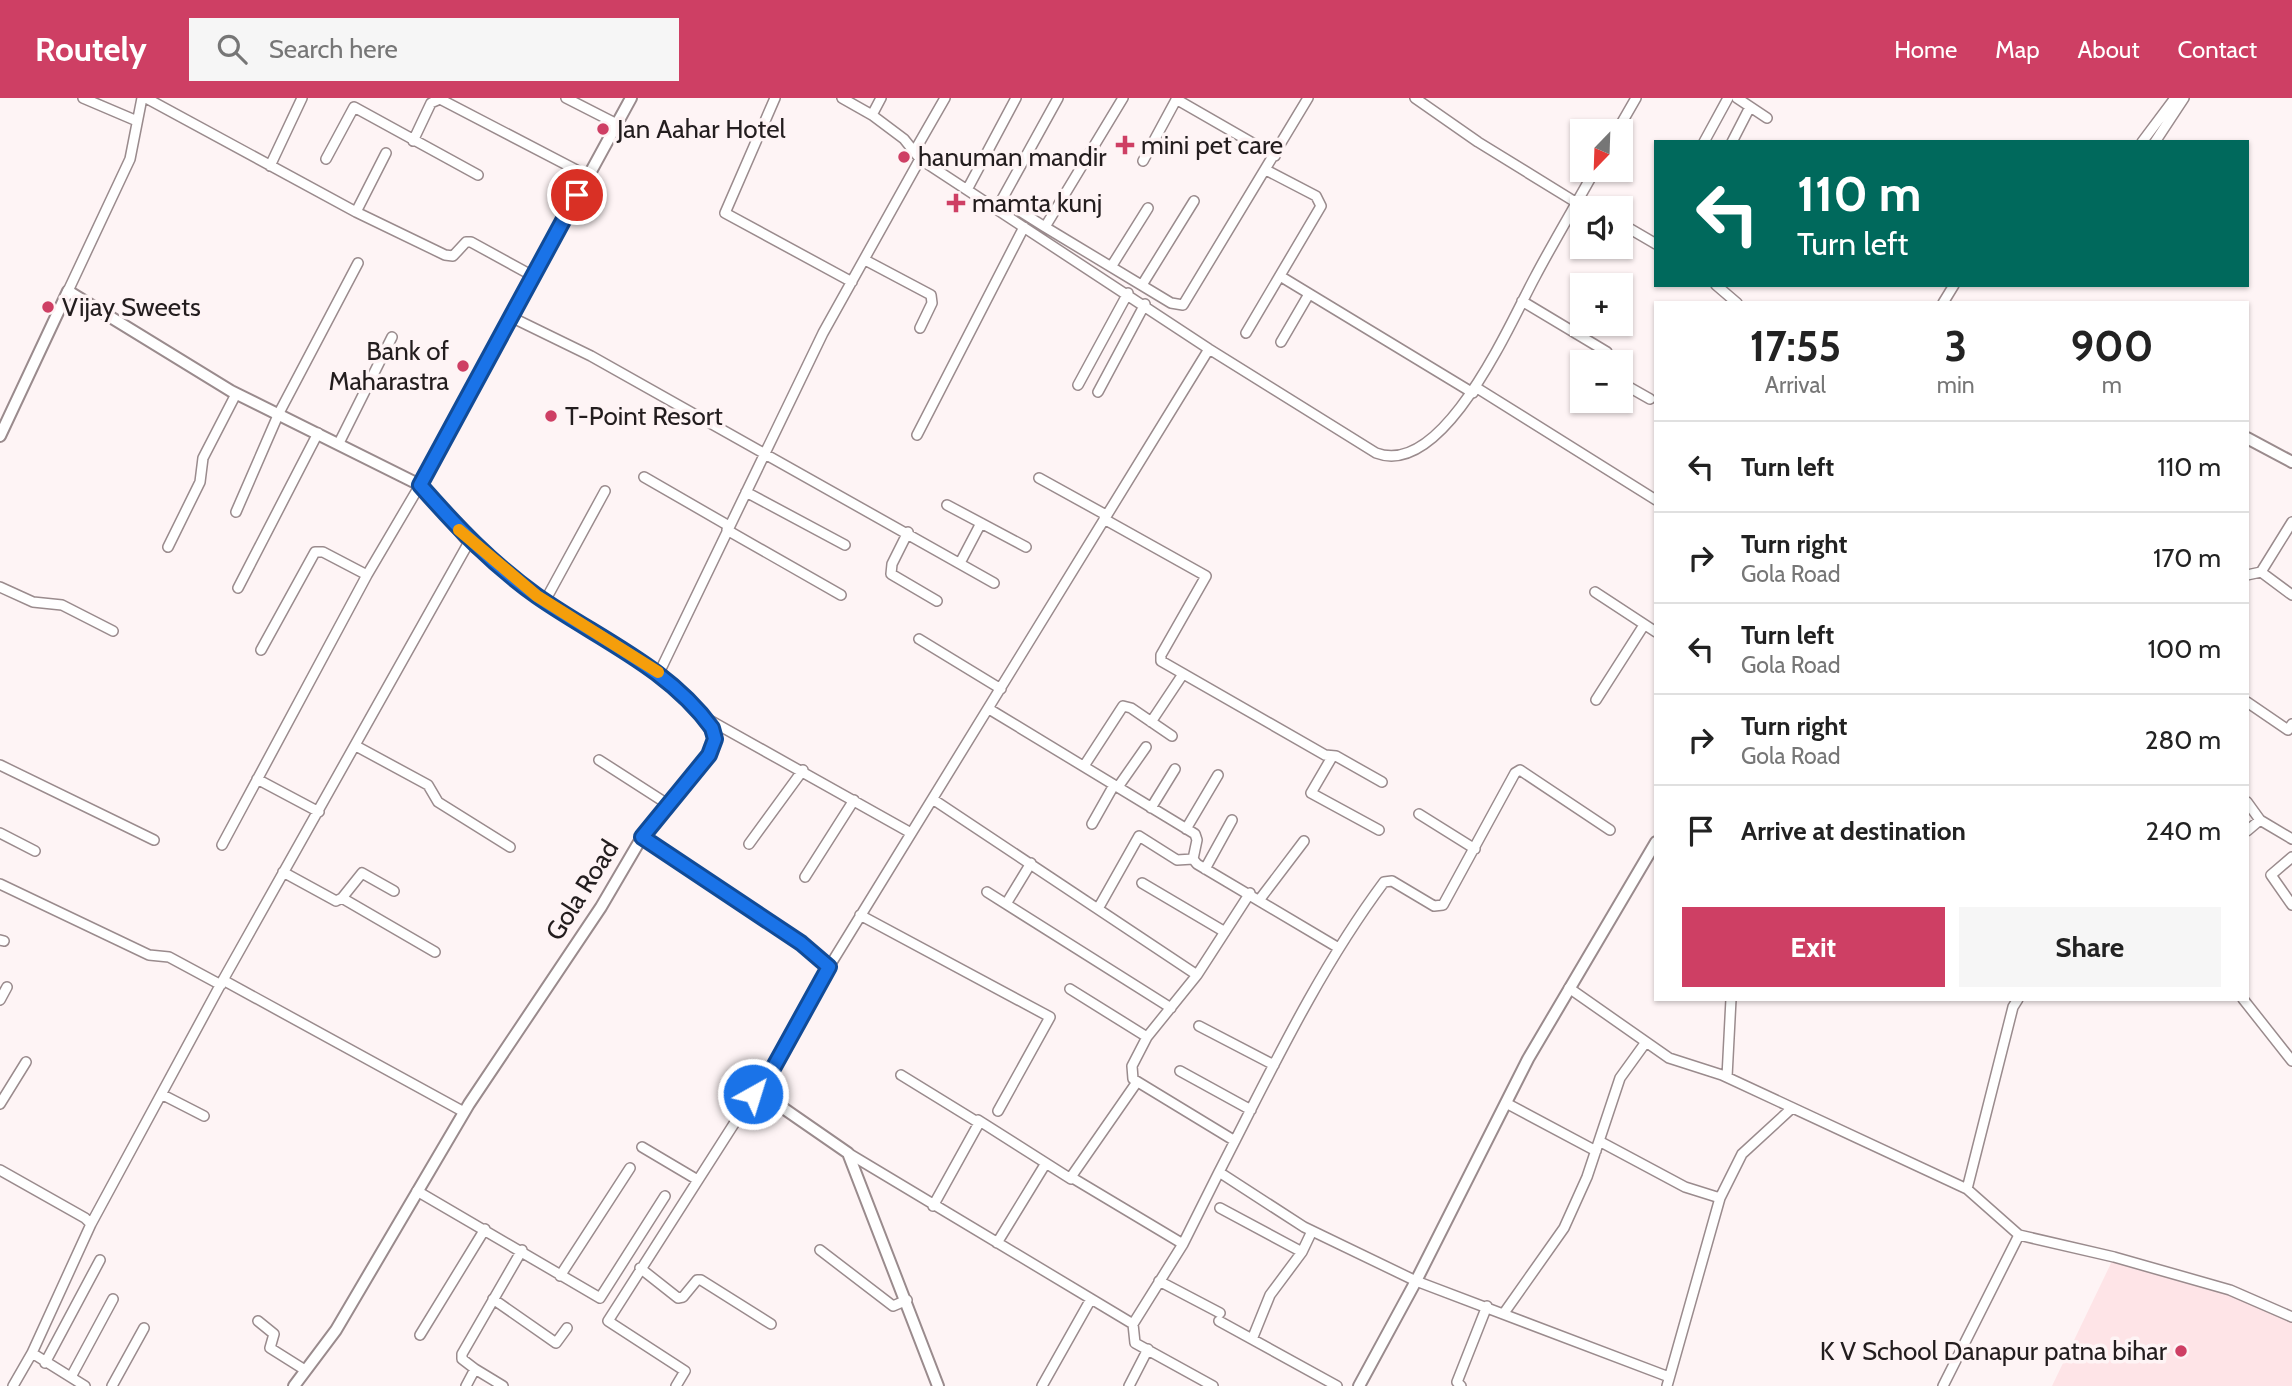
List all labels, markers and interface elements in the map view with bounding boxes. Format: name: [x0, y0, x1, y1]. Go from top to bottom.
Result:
search box: [189, 18, 679, 81]
text: Routely: [35, 29, 147, 69]
icon: search: [213, 30, 251, 68]
text: Search here: [269, 33, 398, 65]
text: Home: [1894, 35, 1957, 64]
text: Map: [1995, 35, 2040, 64]
text: About: [2078, 35, 2140, 64]
text: Contact: [2178, 35, 2257, 64]
place label: Jan Aahar Hotel: [616, 113, 786, 145]
north arrow: [1570, 119, 1633, 182]
map controls: [1570, 119, 1633, 413]
marker: Jan Aahar Hotel: [595, 121, 611, 137]
place label: mini pet care: [1141, 129, 1283, 161]
marker: mini pet care: [1115, 135, 1135, 155]
place label: hanuman mandir: [918, 141, 1107, 173]
marker: hanuman mandir: [896, 149, 912, 165]
text: 110 m: [1797, 164, 1921, 223]
pin: [547, 165, 607, 225]
icon: left: [1682, 168, 1773, 259]
icon: arrive: [558, 176, 596, 214]
place label: mamta kunj: [972, 187, 1102, 219]
marker: mamta kunj: [946, 193, 966, 213]
button: sound: [1570, 196, 1633, 259]
text: Turn left: [1797, 224, 1908, 263]
button: +: [1570, 273, 1633, 336]
place label: Vijay Sweets: [62, 291, 201, 323]
marker: Vijay Sweets: [40, 299, 56, 315]
text: 17:55: [1750, 320, 1841, 372]
text: 3: [1944, 320, 1967, 372]
text: 900: [2070, 320, 2153, 372]
place label: Bank of Maharastra: [328, 335, 450, 397]
button: −: [1570, 350, 1633, 413]
marker: Bank of Maharastra: [455, 358, 471, 374]
text: Arrival: [1765, 371, 1826, 399]
text: min: [1937, 371, 1975, 399]
text: m: [2102, 371, 2122, 399]
place label: T-Point Resort: [565, 400, 723, 432]
marker: T-Point Resort: [543, 408, 559, 424]
icon: left: [1682, 448, 1720, 486]
text: Turn left: [1741, 451, 1834, 483]
text: 110 m: [2157, 451, 2221, 483]
text: Turn right: [1741, 528, 1847, 560]
icon: right: [1682, 539, 1720, 577]
text: 170 m: [2153, 542, 2221, 574]
text: Gola Road: [1741, 560, 1841, 588]
text: Turn left: [1741, 619, 1834, 651]
icon: left: [1682, 630, 1720, 668]
text: 100 m: [2148, 633, 2221, 665]
text: Gola Road: [1741, 651, 1841, 679]
text: Turn right: [1741, 710, 1847, 742]
icon: right: [1682, 721, 1720, 759]
text: 280 m: [2145, 724, 2221, 756]
text: Gola Road: [1741, 742, 1841, 770]
icon: arrive: [1682, 812, 1720, 850]
text: Arrive at destination: [1741, 815, 1966, 847]
text: 240 m: [2146, 815, 2221, 847]
street label: Gola Road: [539, 834, 625, 946]
button: Exit: [1682, 907, 1945, 987]
button: Share: [1959, 907, 2221, 987]
position arrow: [716, 1057, 790, 1131]
place label: K V School Danapur patna bihar: [1820, 1335, 2168, 1367]
marker: K V School Danapur patna bihar: [2173, 1343, 2189, 1359]

